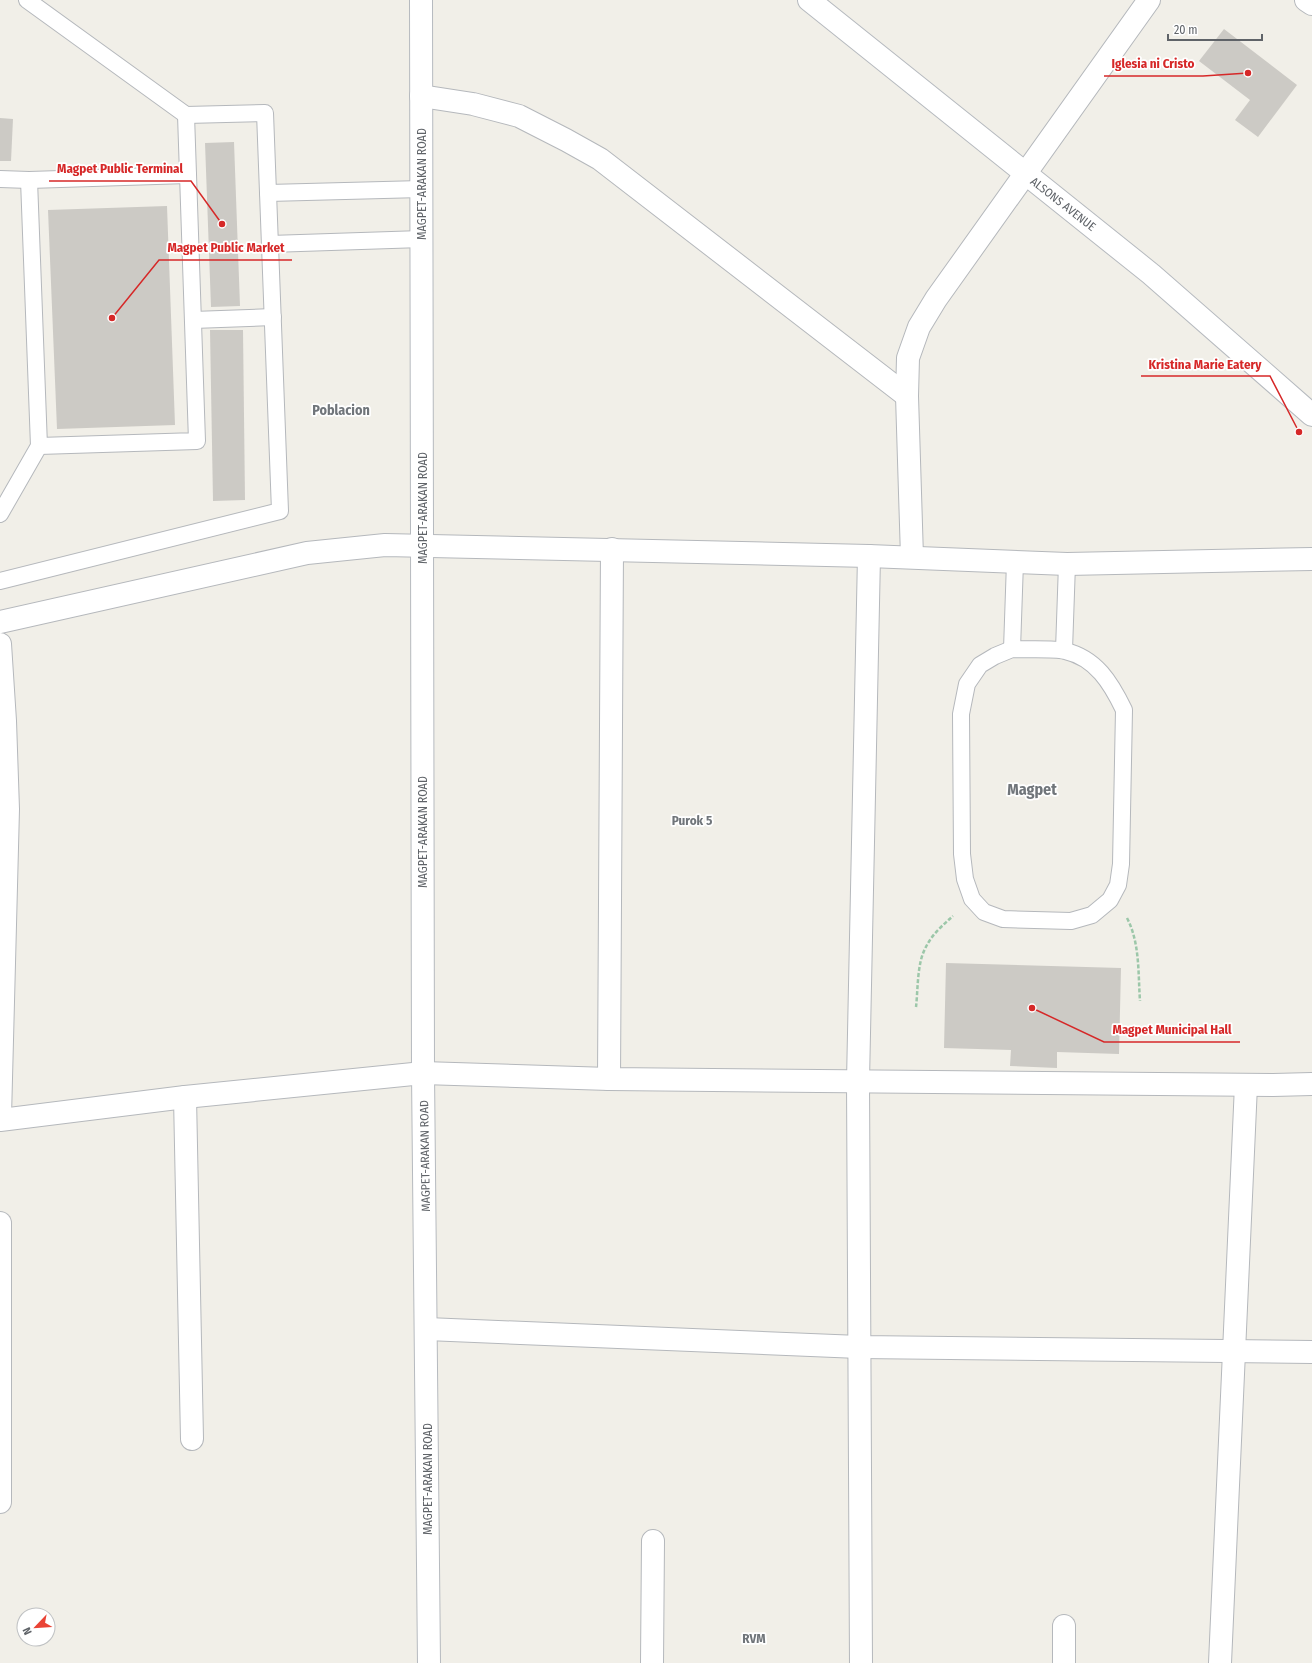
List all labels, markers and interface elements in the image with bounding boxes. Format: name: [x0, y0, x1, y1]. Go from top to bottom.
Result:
scale bar: [1168, 16, 1262, 42]
text: 20 m: [1174, 23, 1198, 37]
callout: Iglesia ni Cristo: [1104, 51, 1203, 76]
text: Iglesia ni Cristo: [1112, 56, 1195, 71]
street label: MAGPET-ARAKAN ROAD: [415, 128, 429, 240]
callout: Magpet Public Terminal: [49, 156, 191, 181]
text: Magpet Public Terminal: [57, 161, 183, 176]
street label: ALSONS AVENUE: [1028, 174, 1099, 234]
callout: Magpet Public Market: [159, 235, 292, 260]
text: Magpet Public Market: [167, 240, 285, 255]
callout: Kristina Marie Eatery: [1141, 351, 1270, 376]
text: Kristina Marie Eatery: [1149, 357, 1262, 372]
district label: Poblacion: [312, 402, 370, 419]
street label: MAGPET-ARAKAN ROAD: [416, 452, 430, 564]
street label: MAGPET-ARAKAN ROAD: [416, 776, 430, 888]
district label: Magpet: [1007, 780, 1057, 799]
district label: Purok 5: [672, 813, 712, 828]
callout: Magpet Municipal Hall: [1104, 1017, 1240, 1042]
text: Magpet Municipal Hall: [1112, 1022, 1232, 1037]
street label: MAGPET-ARAKAN ROAD: [417, 1100, 433, 1212]
street label: MAGPET-ARAKAN ROAD: [421, 1423, 435, 1535]
north arrow: [16, 1607, 56, 1647]
text: N: [20, 1625, 35, 1637]
district label: RVM: [742, 1631, 766, 1646]

